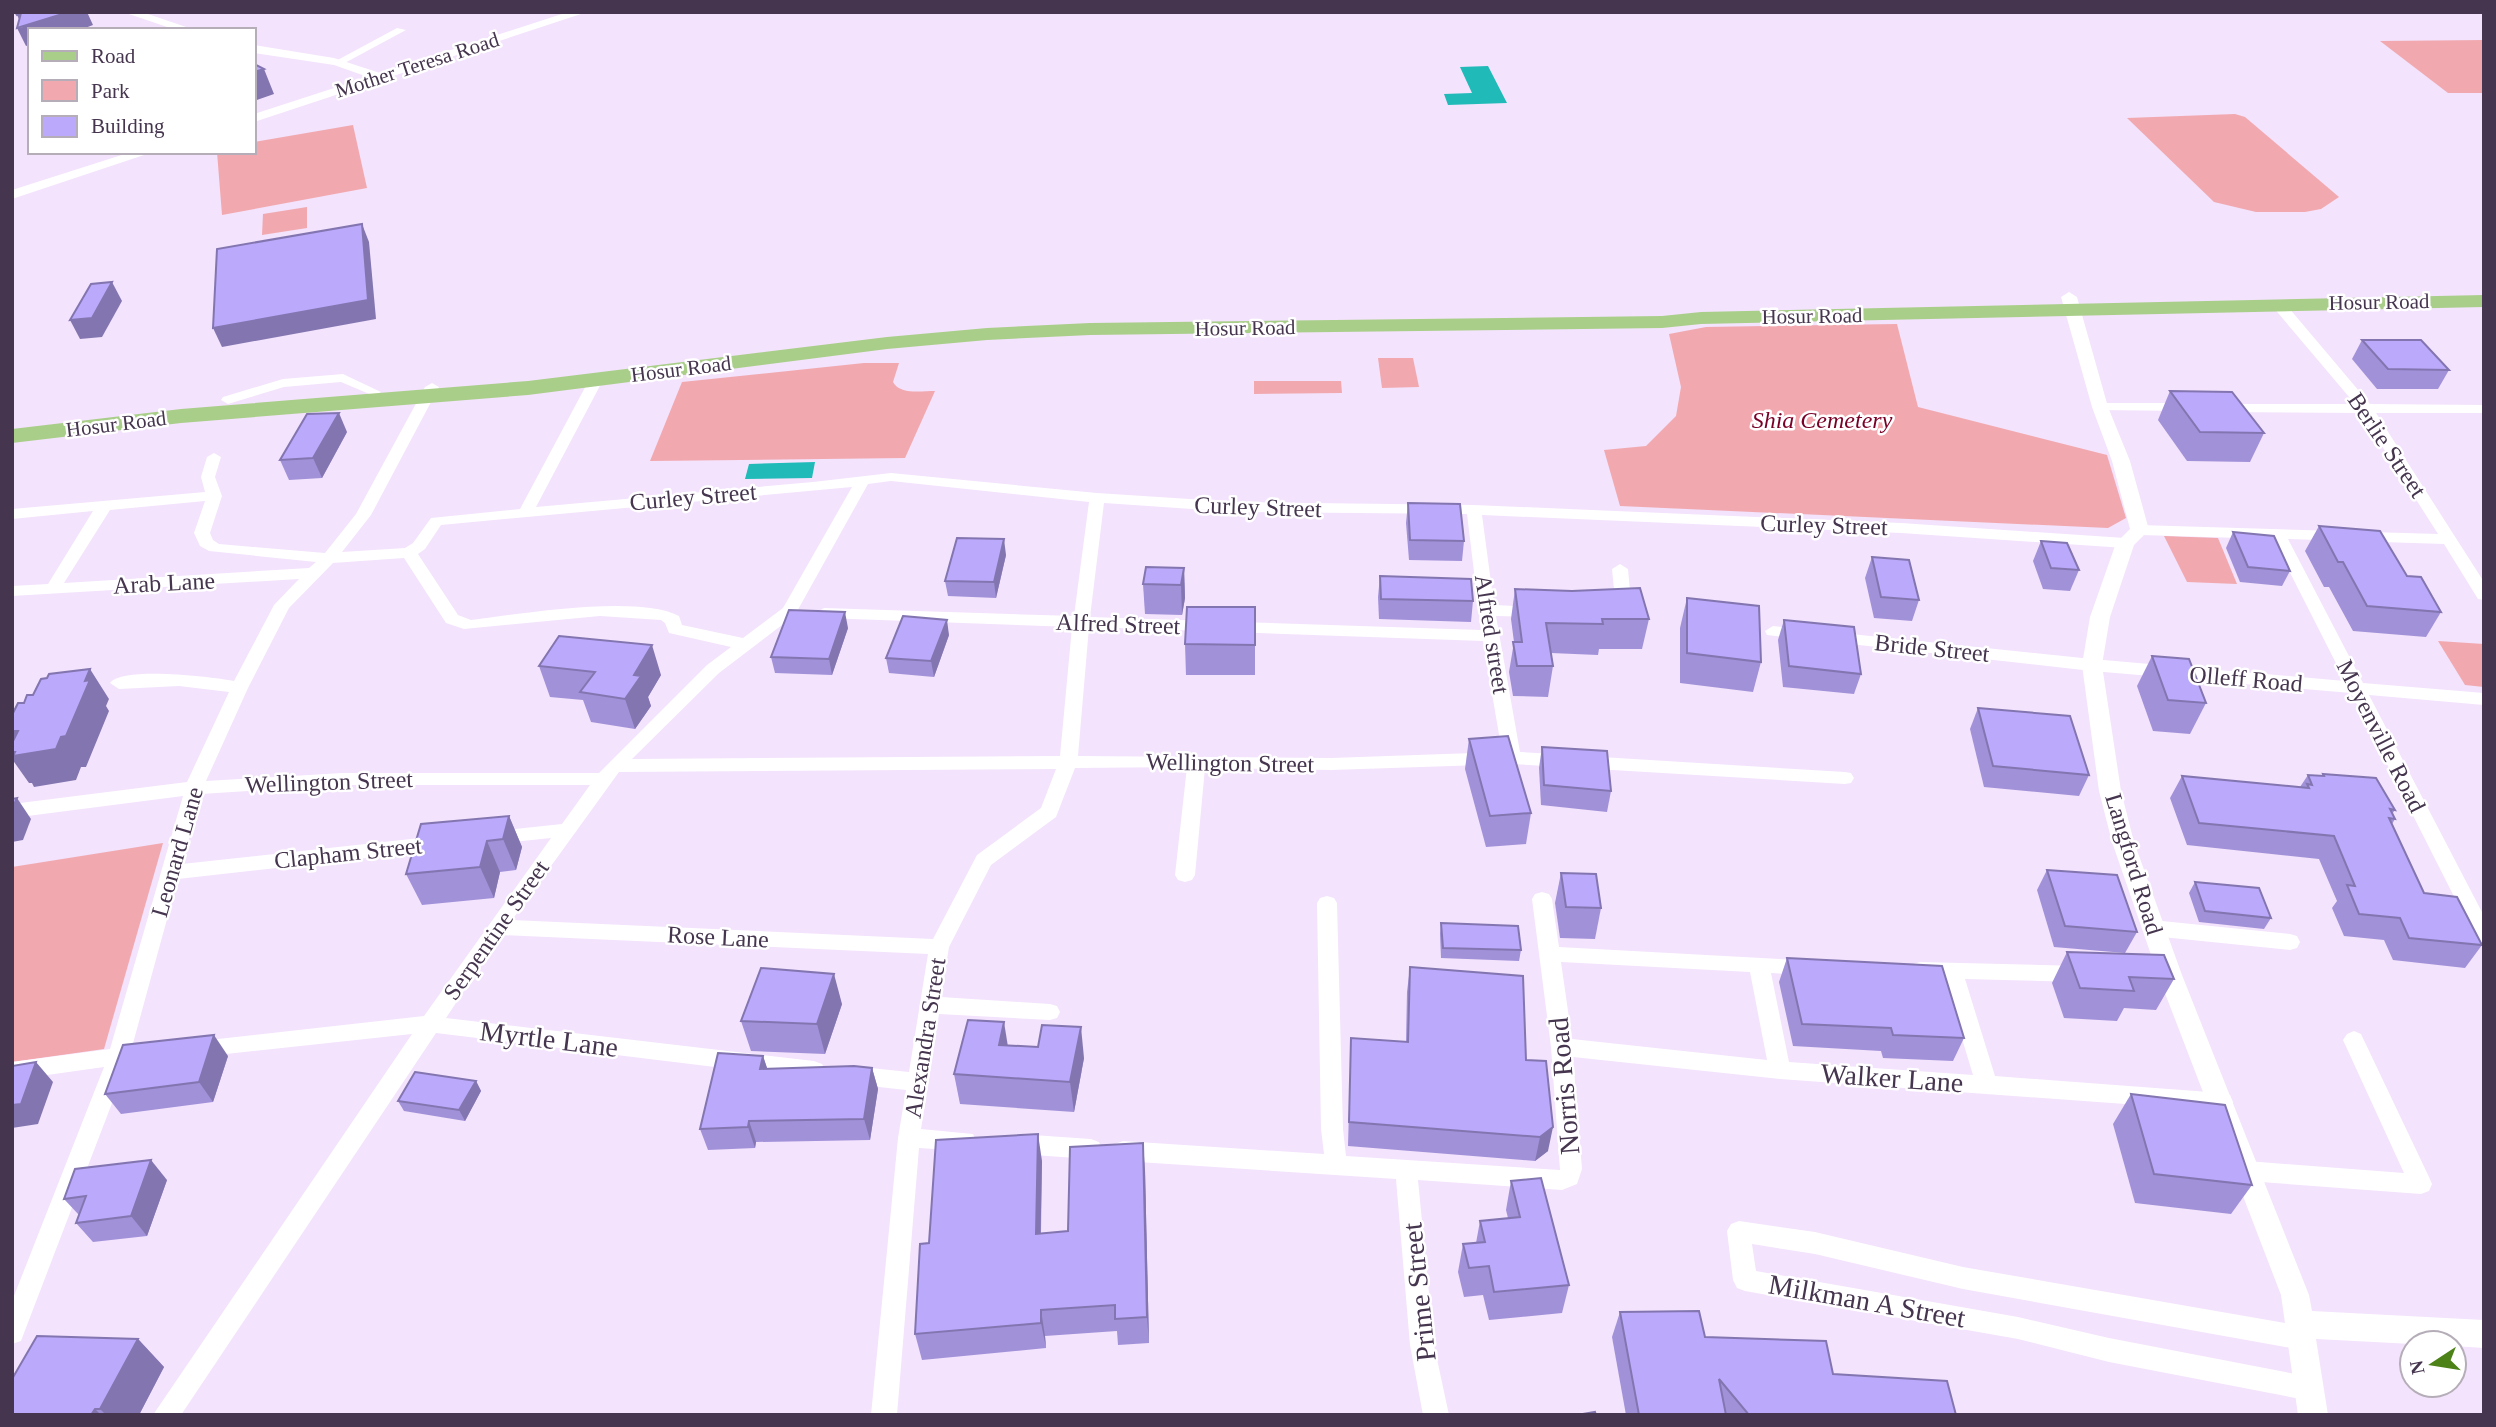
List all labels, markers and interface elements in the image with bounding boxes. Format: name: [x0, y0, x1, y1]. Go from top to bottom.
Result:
street label: Mother Teresa Road: [332, 27, 502, 103]
legend: [28, 28, 256, 154]
text: Road: [91, 44, 136, 68]
text: Park: [91, 79, 130, 103]
text: Building: [91, 114, 165, 138]
street label: Hosur Road: [2328, 289, 2430, 315]
street label: Hosur Road: [1761, 303, 1863, 329]
street label: Hosur Road: [1194, 315, 1296, 341]
street label: Hosur Road: [629, 351, 733, 387]
street label: Berlie Street: [2342, 388, 2432, 503]
street label: Hosur Road: [64, 406, 168, 442]
park label: Shia Cemetery: [1752, 407, 1893, 433]
street label: Curley Street: [628, 478, 758, 515]
street label: Curley Street: [1194, 492, 1322, 522]
street label: Curley Street: [1760, 510, 1888, 540]
street label: Arab Lane: [112, 567, 216, 599]
street label: Alfred street: [1470, 572, 1514, 696]
street label: Alfred Street: [1055, 609, 1181, 639]
street label: Bride Street: [1873, 629, 1991, 667]
street label: Moyenville Road: [2331, 656, 2431, 816]
street label: Olleff Road: [2188, 661, 2304, 697]
street label: Wellington Street: [1146, 749, 1315, 777]
street label: Wellington Street: [245, 766, 414, 798]
street label: Leonard Lane: [146, 784, 208, 920]
street label: Langford Road: [2100, 790, 2168, 938]
street label: Clapham Street: [273, 832, 424, 874]
street label: Serpentine Street: [438, 855, 554, 1005]
street label: Rose Lane: [666, 921, 770, 953]
street label: Alexandra Street: [899, 956, 951, 1120]
street label: Myrtle Lane: [478, 1015, 620, 1063]
street label: Norris Road: [1543, 1016, 1585, 1156]
street label: Walker Lane: [1820, 1058, 1964, 1098]
street label: Prime Street: [1396, 1221, 1442, 1363]
street label: Milkman A Street: [1766, 1268, 1968, 1334]
north arrow: [2398, 1329, 2468, 1399]
text: N: [2405, 1358, 2429, 1376]

